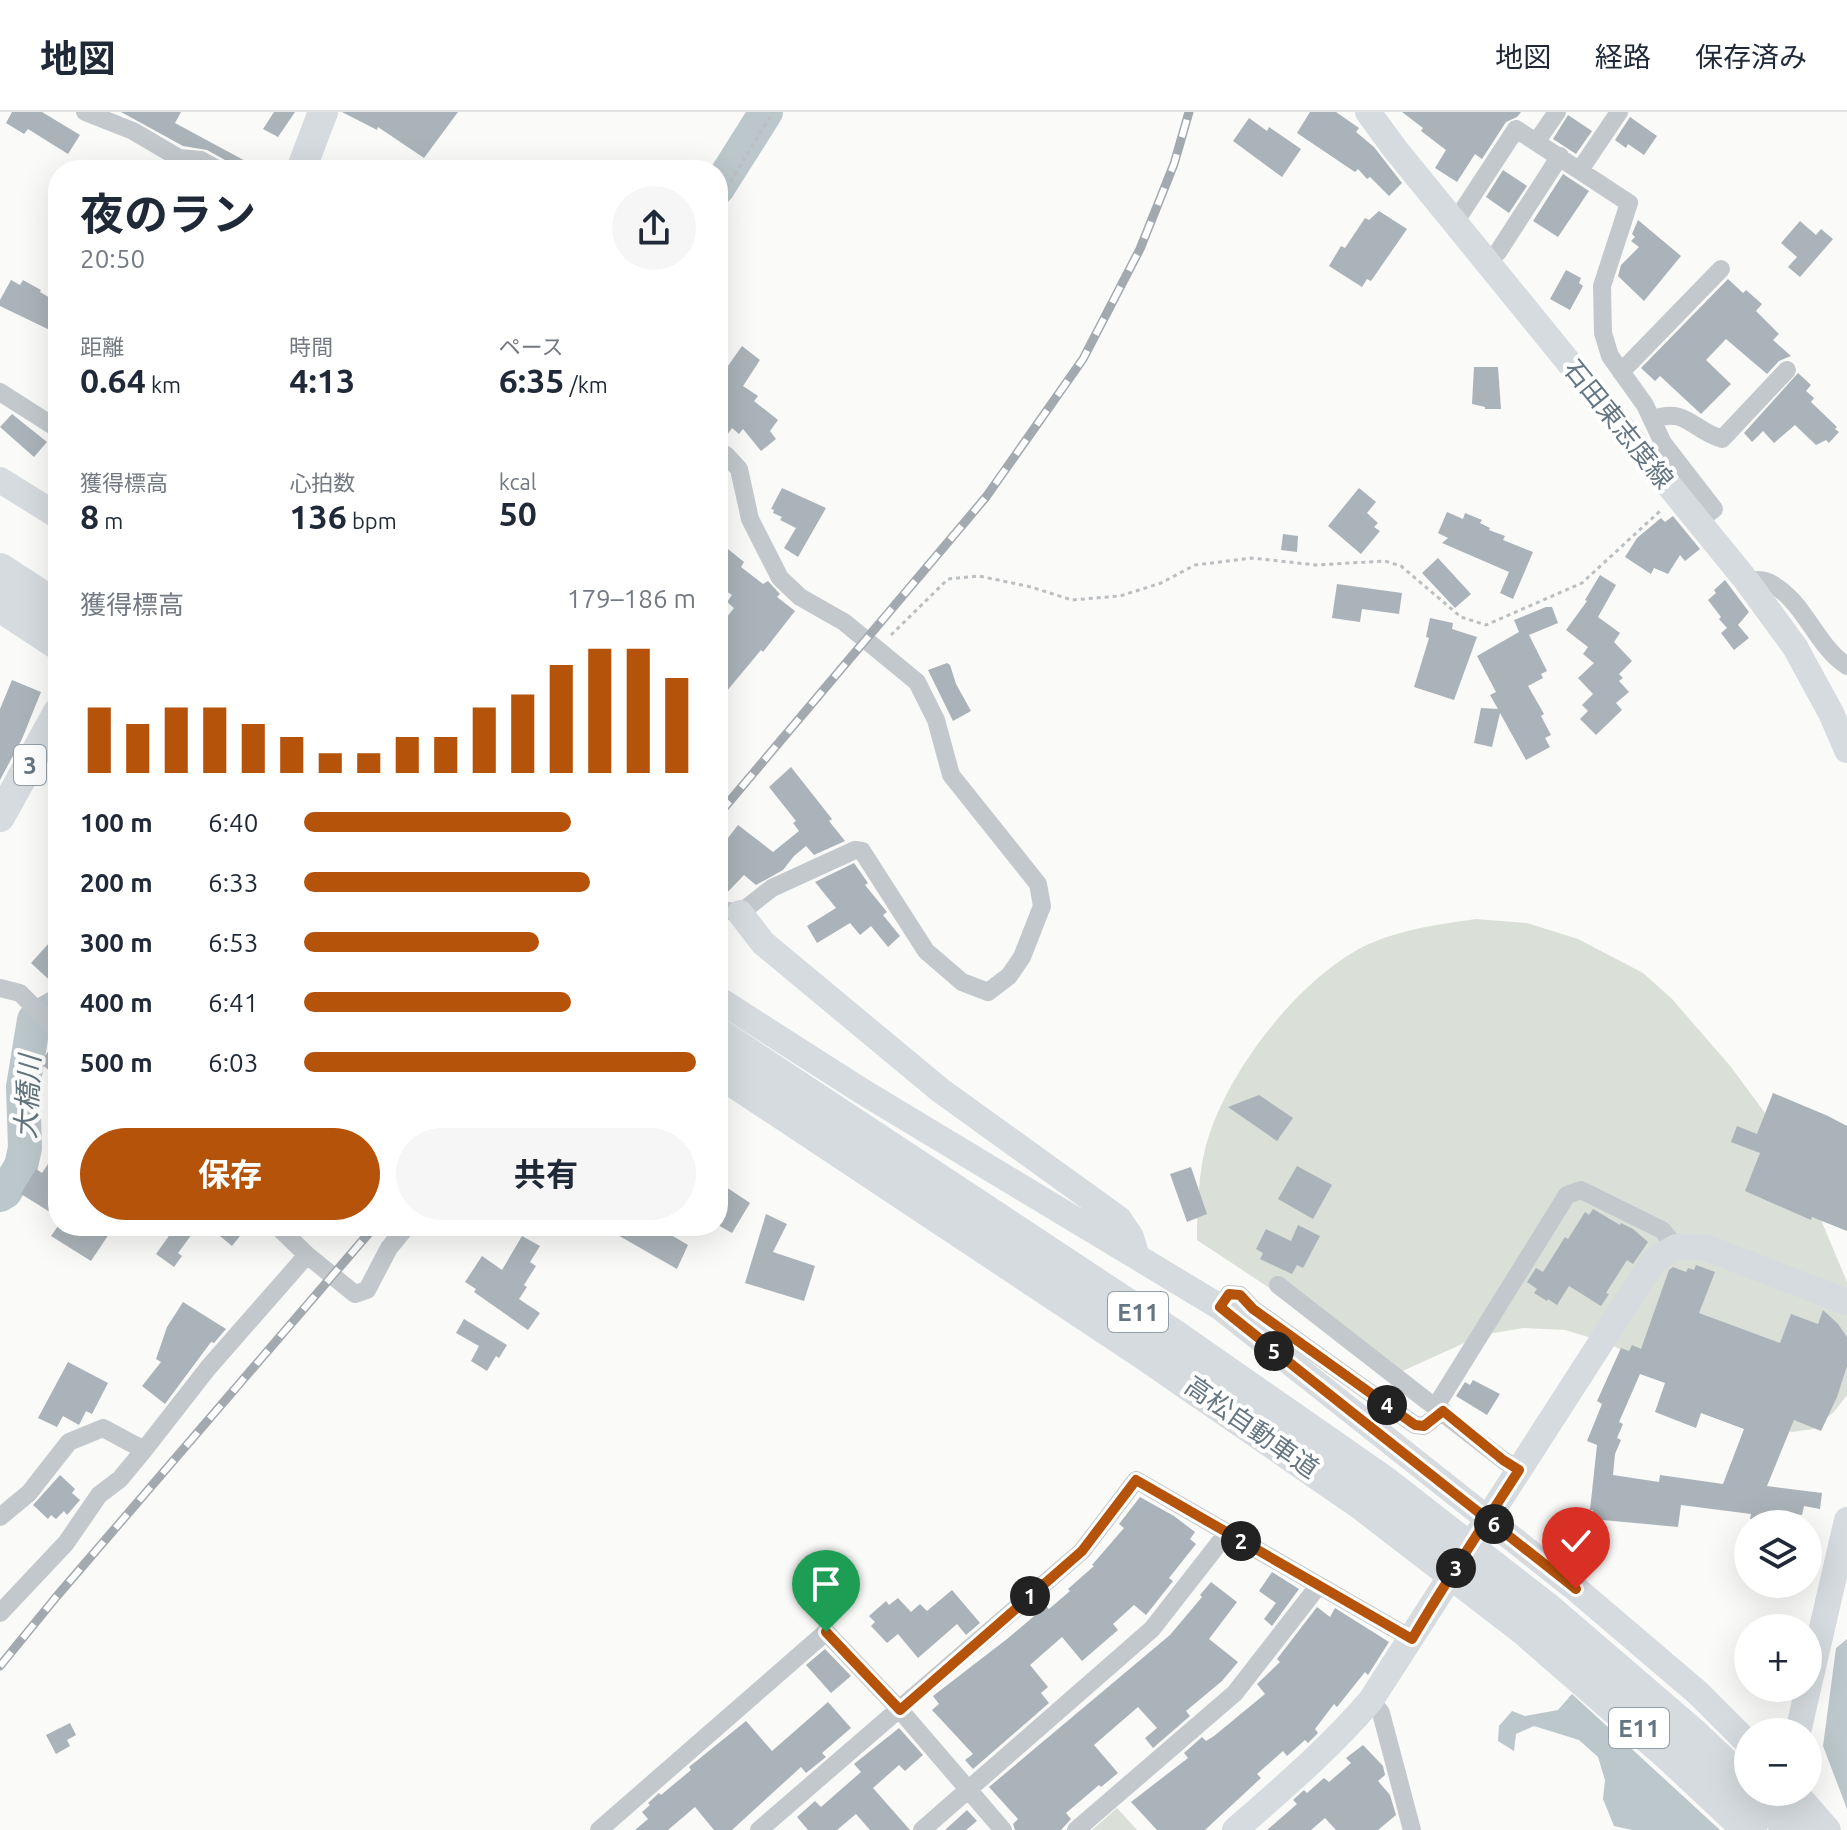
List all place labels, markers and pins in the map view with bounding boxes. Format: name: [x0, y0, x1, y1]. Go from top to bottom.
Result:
pin: 5: [1254, 1331, 1294, 1371]
pin: 4: [1367, 1385, 1407, 1425]
pin: 6: [1474, 1504, 1514, 1544]
pin: [1542, 1507, 1610, 1589]
pin: 2: [1221, 1521, 1261, 1561]
pin: 3: [1436, 1548, 1476, 1588]
pin: [792, 1550, 860, 1632]
pin: 1: [1010, 1576, 1050, 1616]

